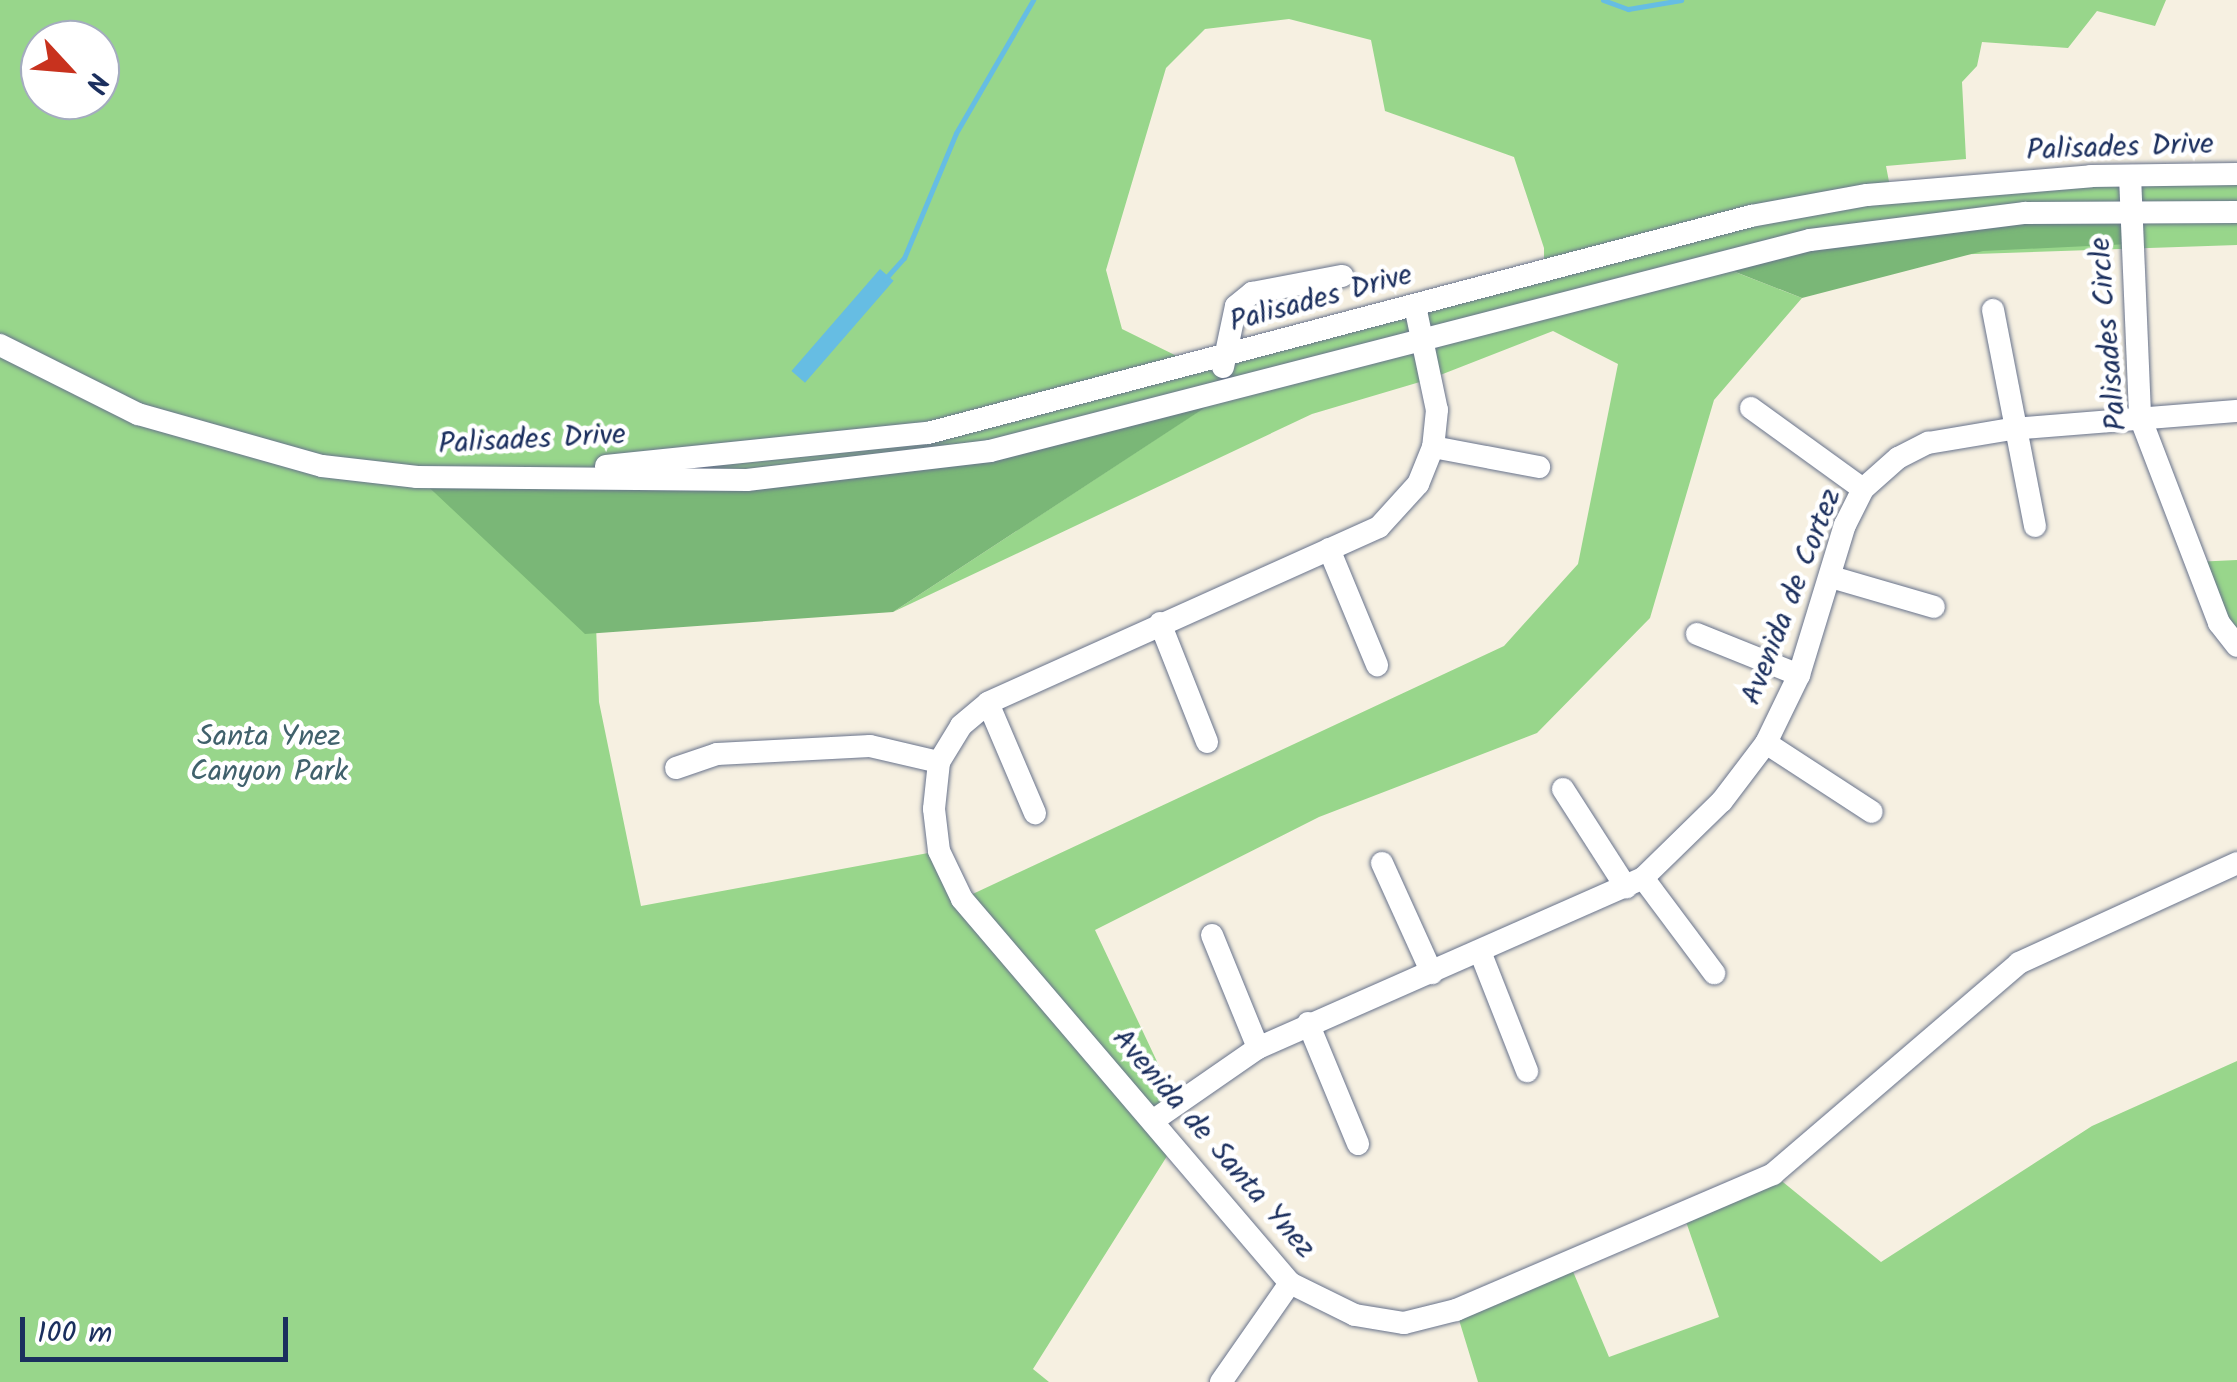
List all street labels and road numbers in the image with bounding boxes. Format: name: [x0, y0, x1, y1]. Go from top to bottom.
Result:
street label: Palisades Drive: [2026, 127, 2214, 169]
street label: Palisades Circle: [2083, 236, 2135, 432]
street label: Palisades Drive: [1226, 257, 1416, 341]
street label: Palisades Drive: [437, 417, 627, 463]
street label: Avenida de Cortez: [1734, 484, 1850, 710]
street label: Avenida de Santa Ynez: [1103, 1022, 1323, 1266]

